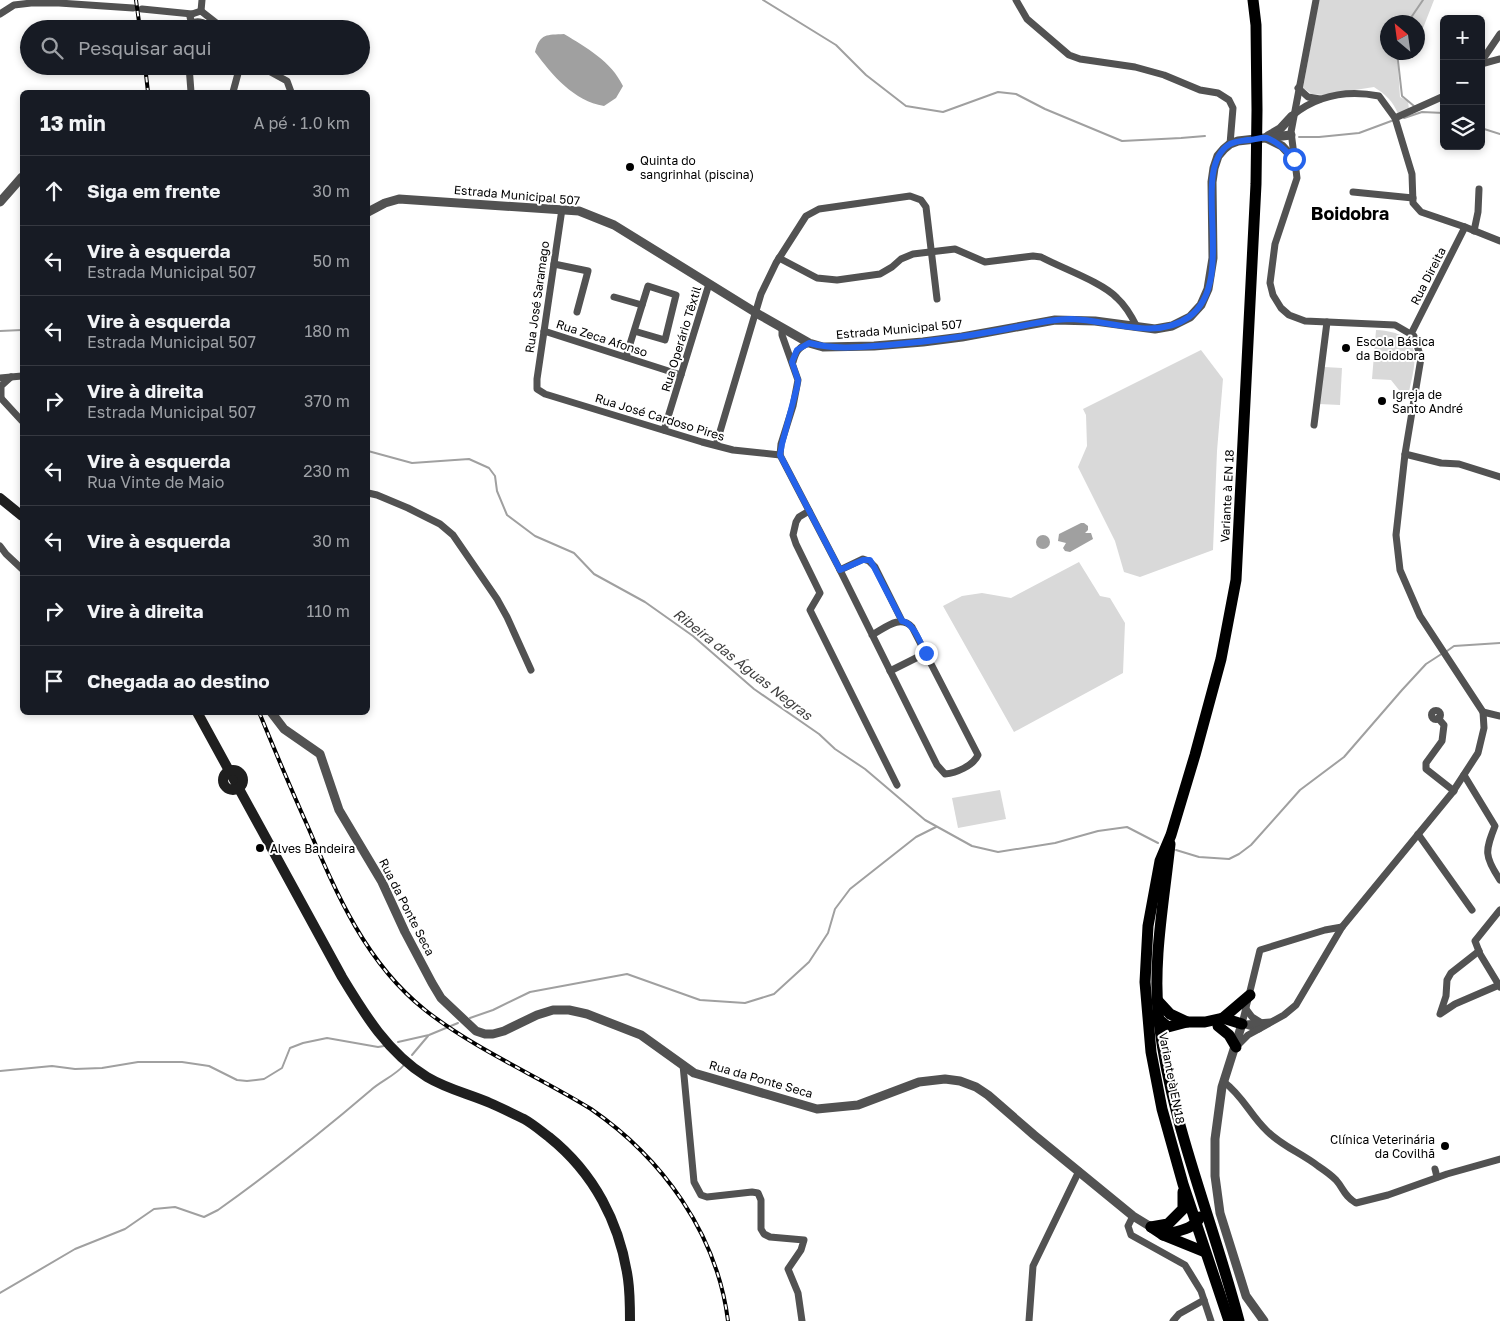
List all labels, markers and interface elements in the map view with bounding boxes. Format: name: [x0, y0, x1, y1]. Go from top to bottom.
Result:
north arrow: [1380, 15, 1425, 60]
map controls: [1440, 15, 1485, 150]
button: +: [1440, 15, 1485, 60]
search box: [20, 20, 370, 75]
icon: search: [38, 34, 66, 62]
text: Pesquisar aqui: [78, 36, 212, 59]
button: −: [1440, 60, 1485, 105]
button: layers: [1440, 105, 1485, 150]
text: 13 min: [40, 110, 106, 136]
text: A pé · 1.0 km: [254, 113, 350, 133]
route start: [1283, 148, 1306, 171]
place label: Quinta do sangrinhal (piscina): [640, 153, 754, 182]
marker: Quinta do sangrinhal (piscina): [624, 161, 636, 173]
icon: ahead: [40, 177, 68, 205]
text: Siga em frente: [87, 179, 221, 202]
text: 30 m: [313, 181, 350, 201]
street label: Estrada Municipal 507: [453, 182, 581, 208]
district label: Boidobra: [1311, 202, 1389, 224]
text: Vire à esquerda: [87, 239, 230, 262]
street label: Rua José Saramago: [522, 240, 552, 354]
street label: Rua Direita: [1407, 245, 1449, 307]
icon: left: [40, 247, 68, 275]
text: 50 m: [313, 251, 350, 271]
text: Estrada Municipal 507: [87, 262, 256, 282]
street label: Rua Operário Têxtil: [658, 284, 704, 394]
text: Vire à esquerda: [87, 309, 230, 332]
street label: Rua Zeca Afonso: [554, 316, 650, 360]
street label: Estrada Municipal 507: [835, 316, 963, 342]
icon: left: [40, 317, 68, 345]
text: 180 m: [304, 321, 350, 341]
text: Estrada Municipal 507: [87, 332, 256, 352]
place label: Escola Básica da Boidobra: [1356, 334, 1435, 363]
marker: Escola Básica da Boidobra: [1340, 342, 1352, 354]
text: Vire à direita: [87, 379, 204, 402]
icon: right: [40, 387, 68, 415]
place label: Igreja de Santo André: [1392, 387, 1463, 416]
street label: Rua José Cardoso Pires: [593, 390, 727, 444]
text: 370 m: [304, 391, 350, 411]
marker: Igreja de Santo André: [1376, 395, 1388, 407]
text: Estrada Municipal 507: [87, 402, 256, 422]
text: Vire à esquerda: [87, 449, 230, 472]
street label: Variante à EN 18: [1217, 449, 1237, 543]
icon: left: [40, 457, 68, 485]
text: 230 m: [303, 461, 350, 481]
text: Rua Vinte de Maio: [87, 472, 224, 492]
icon: left: [40, 527, 68, 555]
text: Vire à esquerda: [87, 529, 230, 552]
text: 30 m: [313, 531, 350, 551]
icon: right: [40, 597, 68, 625]
text: Vire à direita: [87, 599, 204, 622]
text: 110 m: [306, 601, 350, 621]
water label: Ribeira das Águas Negras: [670, 605, 816, 724]
route end: [915, 642, 938, 665]
icon: arrive: [40, 667, 68, 695]
text: Chegada ao destino: [87, 669, 270, 692]
place label: Alves Bandeira: [270, 841, 355, 856]
marker: Alves Bandeira: [254, 842, 266, 854]
street label: Rua da Ponte Seca: [376, 856, 438, 958]
street label: Variante à EN 18: [1156, 1031, 1188, 1125]
street label: Rua da Ponte Seca: [707, 1057, 815, 1101]
place label: Clínica Veterinária da Covilhã: [1330, 1132, 1435, 1161]
marker: Clínica Veterinária da Covilhã: [1439, 1140, 1451, 1152]

